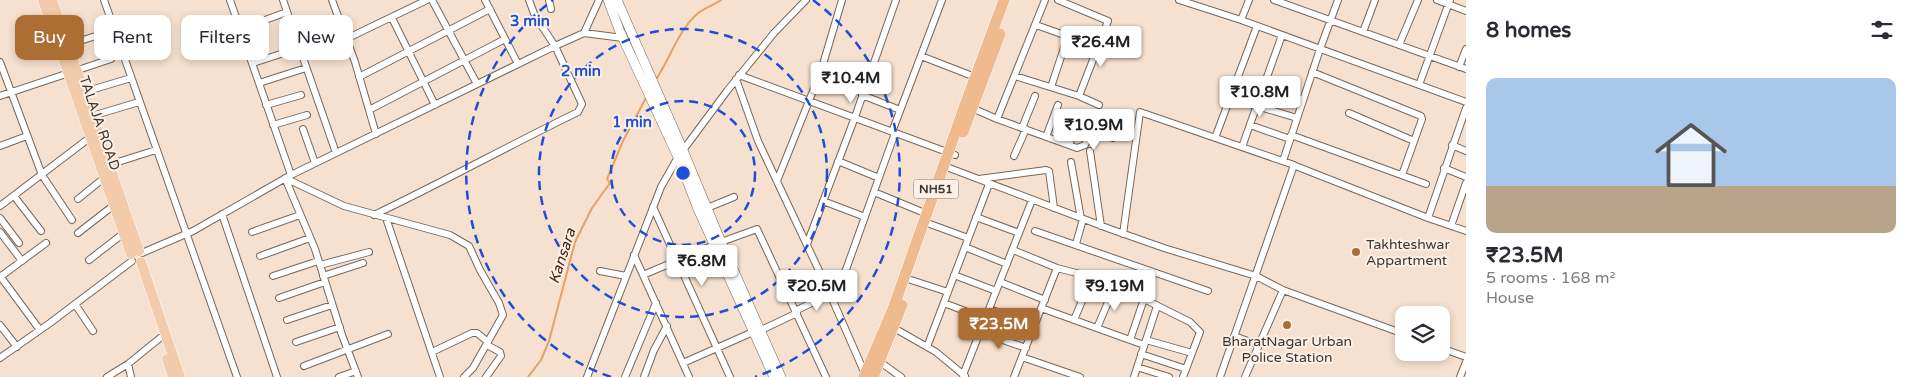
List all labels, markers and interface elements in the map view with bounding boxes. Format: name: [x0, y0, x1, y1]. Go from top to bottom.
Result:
text: 3 min: [510, 12, 550, 30]
chip: Buy: [15, 15, 84, 60]
chip: Rent: [94, 15, 171, 60]
chip: Filters: [181, 15, 269, 60]
chip: New: [279, 15, 353, 60]
icon: filters: [1868, 16, 1896, 44]
text: 8 homes: [1486, 18, 1571, 43]
pin: ₹26.4M: [1060, 26, 1142, 68]
text: ₹26.4M: [1072, 32, 1130, 52]
text: 2 min: [561, 62, 601, 80]
pin: ₹10.4M: [810, 62, 892, 104]
text: ₹10.4M: [822, 68, 880, 88]
street label: TALAJA ROAD: [75, 74, 124, 173]
pin: ₹10.8M: [1219, 76, 1301, 118]
text: ₹10.8M: [1230, 82, 1290, 102]
pin: ₹10.9M: [1053, 108, 1135, 151]
icon: home: [1646, 110, 1736, 200]
text: 1 min: [612, 113, 652, 131]
text: ₹10.9M: [1064, 115, 1124, 135]
centre of rings: [674, 164, 692, 182]
road number: NH51: [914, 180, 958, 198]
water label: Kansara: [545, 225, 580, 286]
place label: Takhteshwar Appartment: [1366, 236, 1450, 269]
text: ₹23.5M: [1486, 243, 1564, 268]
pin: ₹6.8M: [667, 244, 737, 287]
marker: Takhteshwar Appartment: [1350, 246, 1362, 258]
text: ₹6.8M: [678, 251, 727, 271]
text: 5 rooms · 168 m²: [1486, 268, 1615, 288]
pin: ₹20.5M: [776, 270, 858, 312]
pin: ₹9.19M: [1074, 270, 1156, 312]
text: ₹20.5M: [787, 276, 847, 296]
text: ₹9.19M: [1085, 276, 1145, 296]
text: House: [1486, 288, 1534, 308]
map controls: [1395, 306, 1450, 361]
button: layers: [1395, 306, 1450, 361]
pin: ₹23.5M: [958, 308, 1040, 350]
text: ₹23.5M: [969, 314, 1029, 334]
marker: BharatNagar Urban Police Station: [1281, 319, 1293, 331]
place label: BharatNagar Urban Police Station: [1222, 333, 1352, 366]

